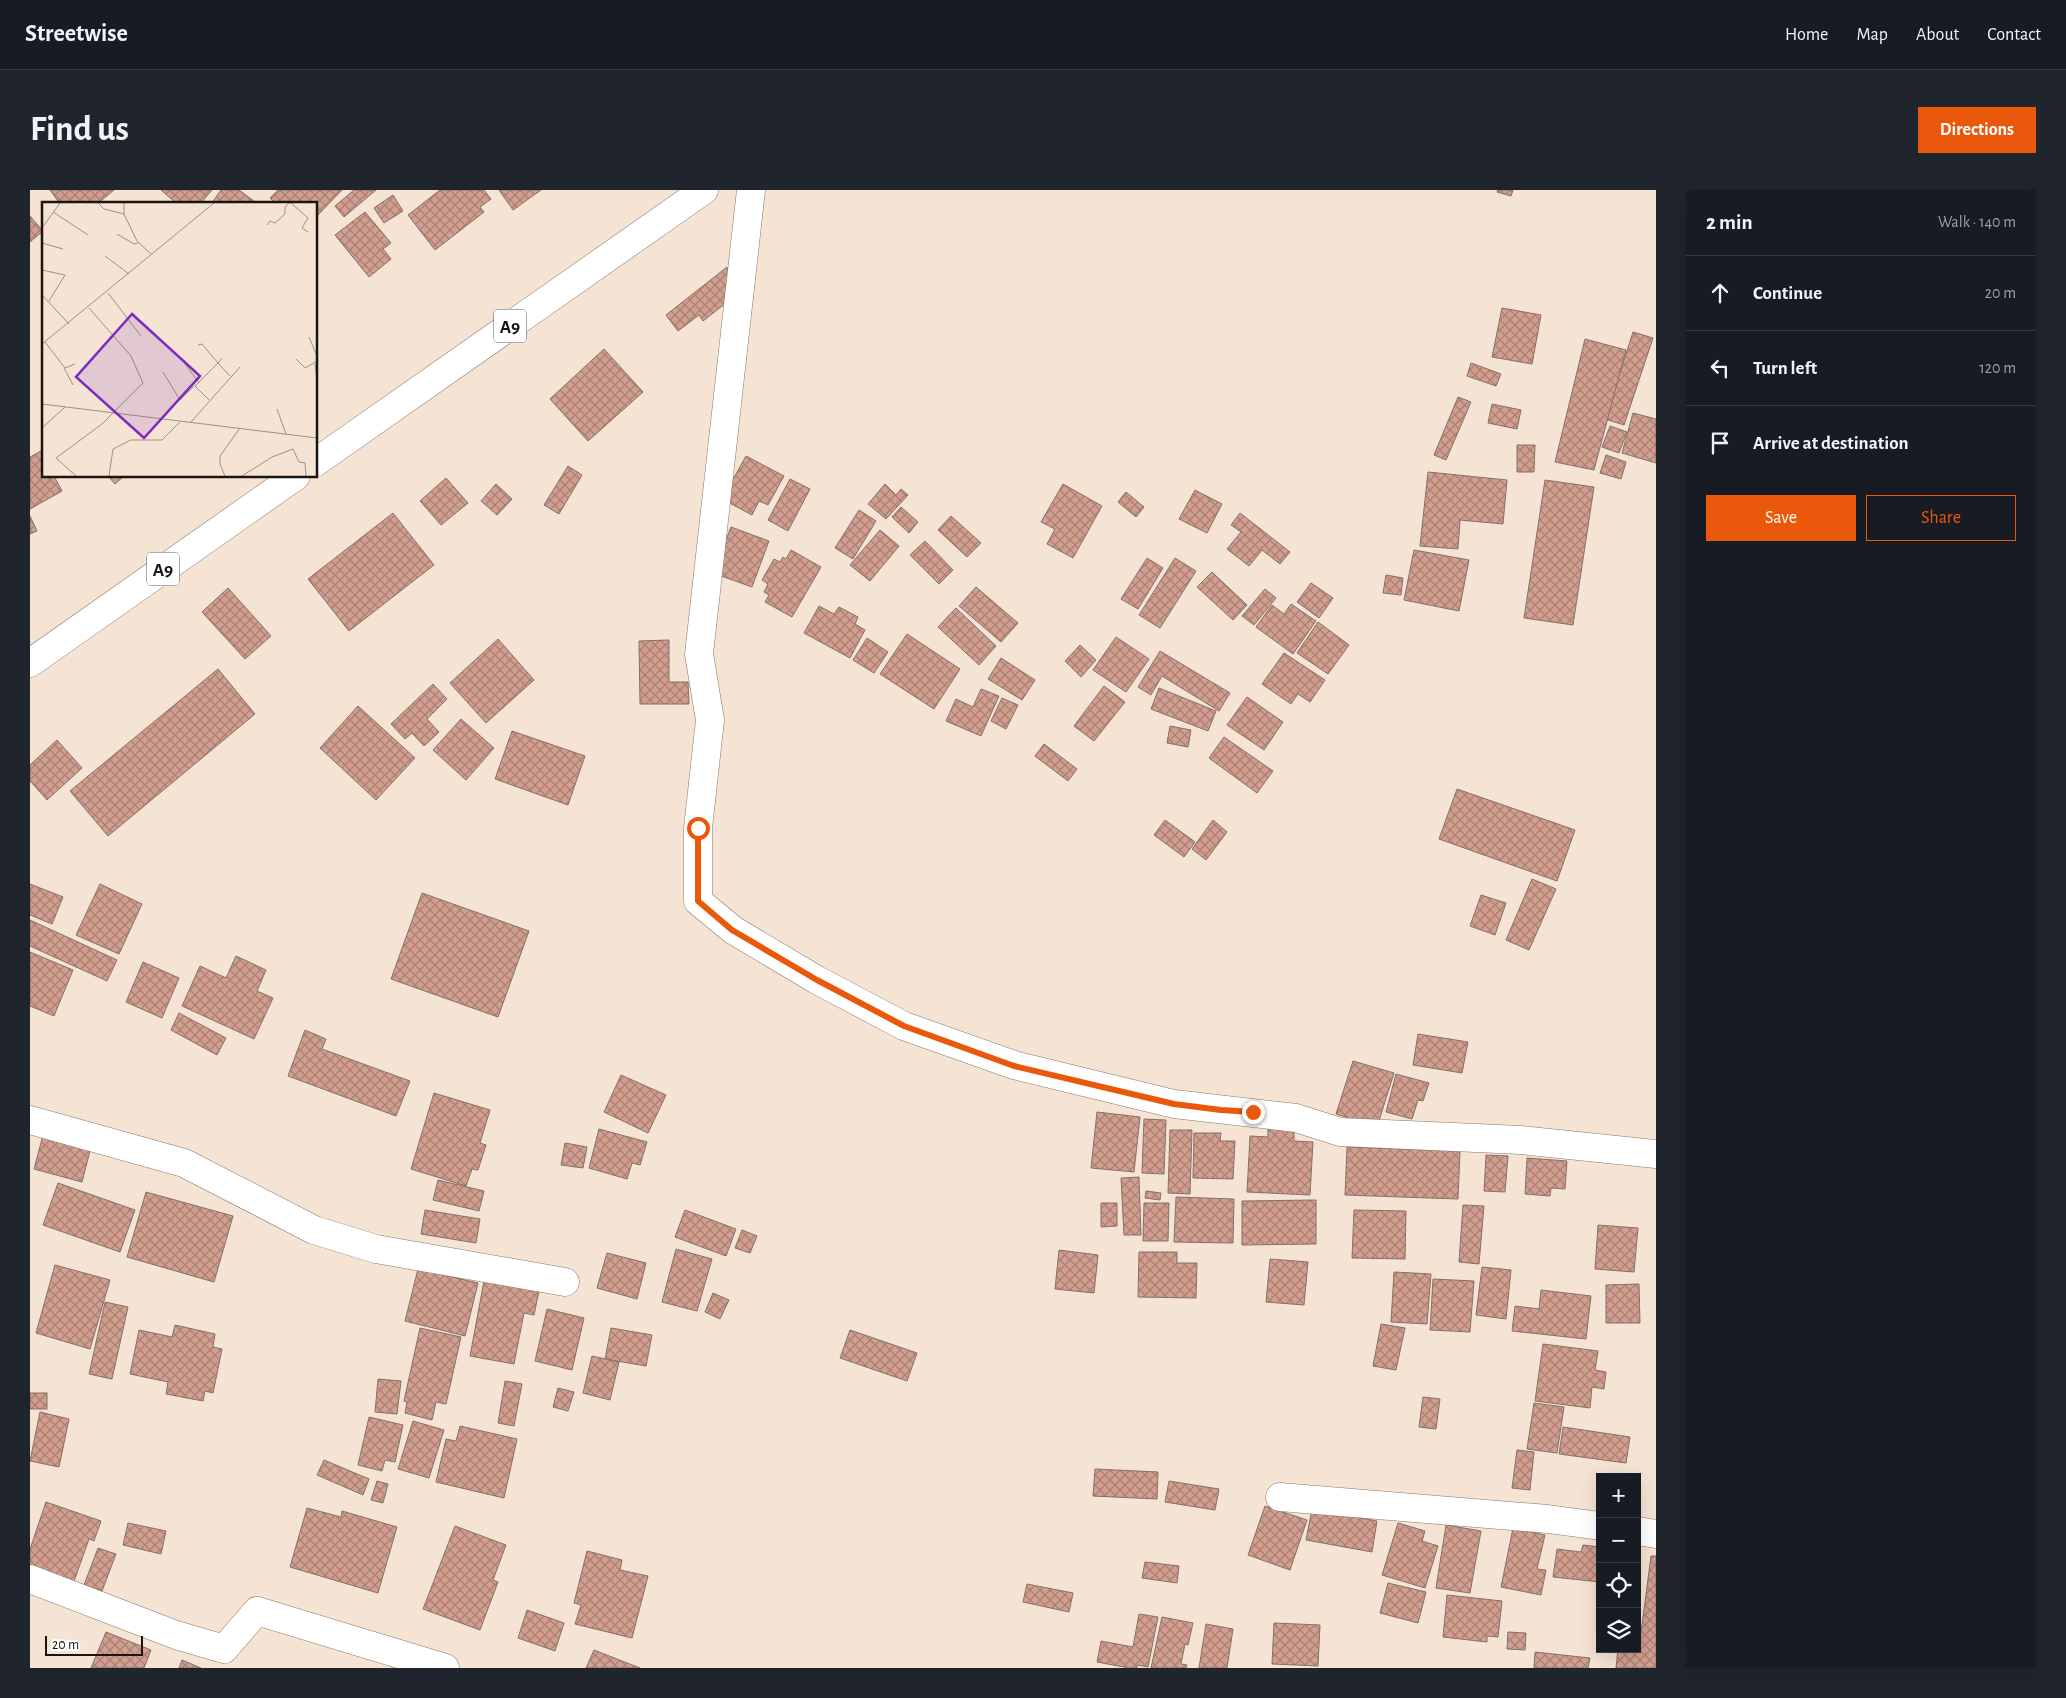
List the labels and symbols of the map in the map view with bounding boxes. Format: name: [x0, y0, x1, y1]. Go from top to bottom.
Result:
inset map: [42, 202, 318, 478]
road number: A9: [494, 310, 526, 342]
road number: A9: [147, 552, 179, 586]
route start: [687, 817, 710, 840]
route end: [1242, 1101, 1265, 1124]
scale bar: [45, 1633, 142, 1656]

